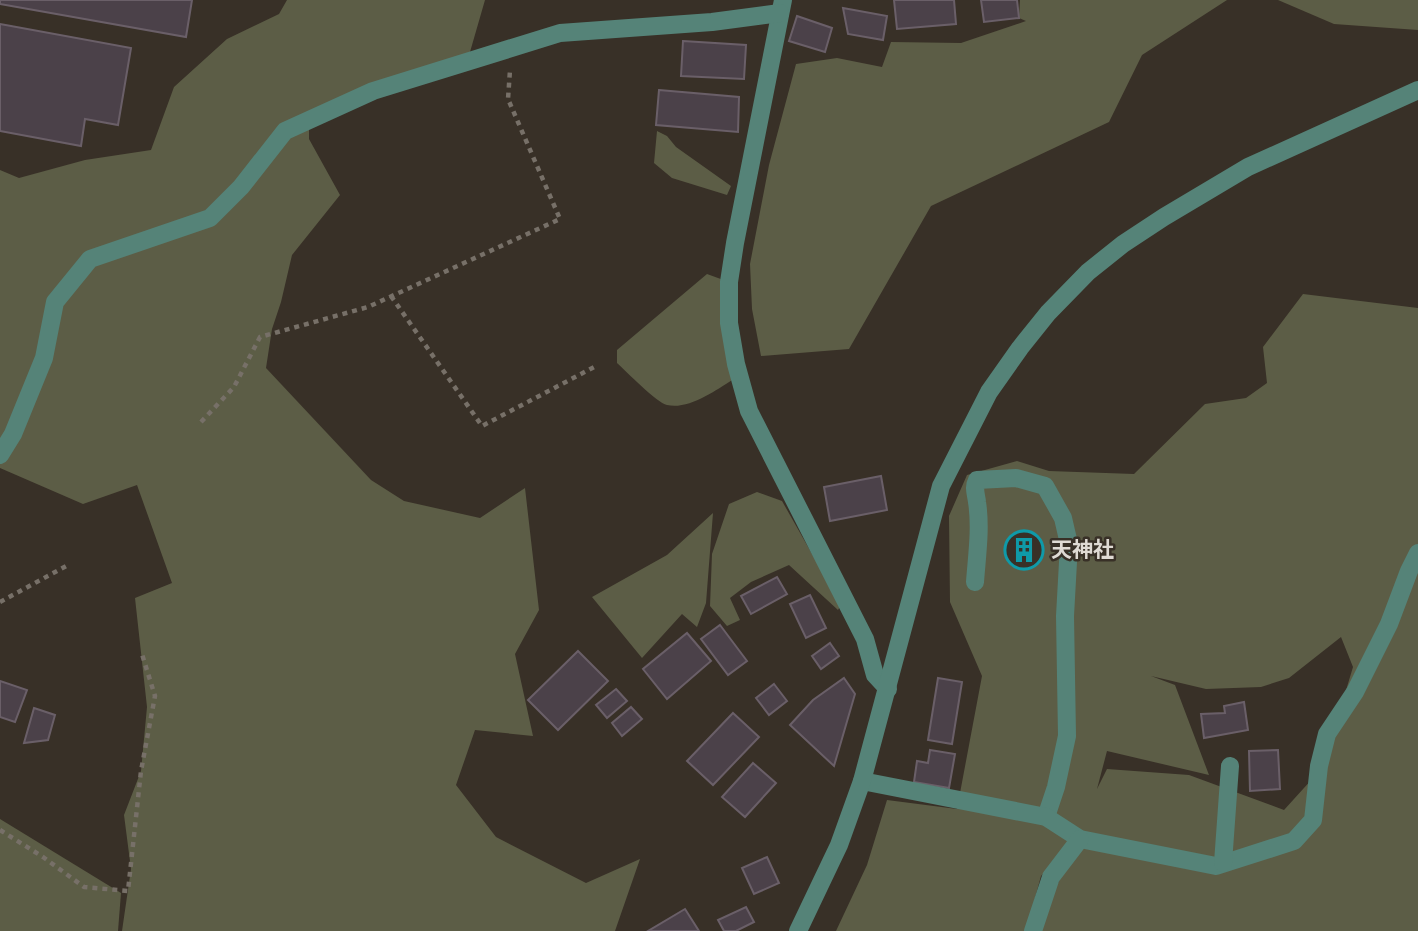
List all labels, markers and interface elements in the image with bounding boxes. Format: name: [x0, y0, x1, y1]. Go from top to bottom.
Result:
building icon: 天神社: [1003, 529, 1045, 571]
place label: 天神社: [1051, 537, 1114, 562]

